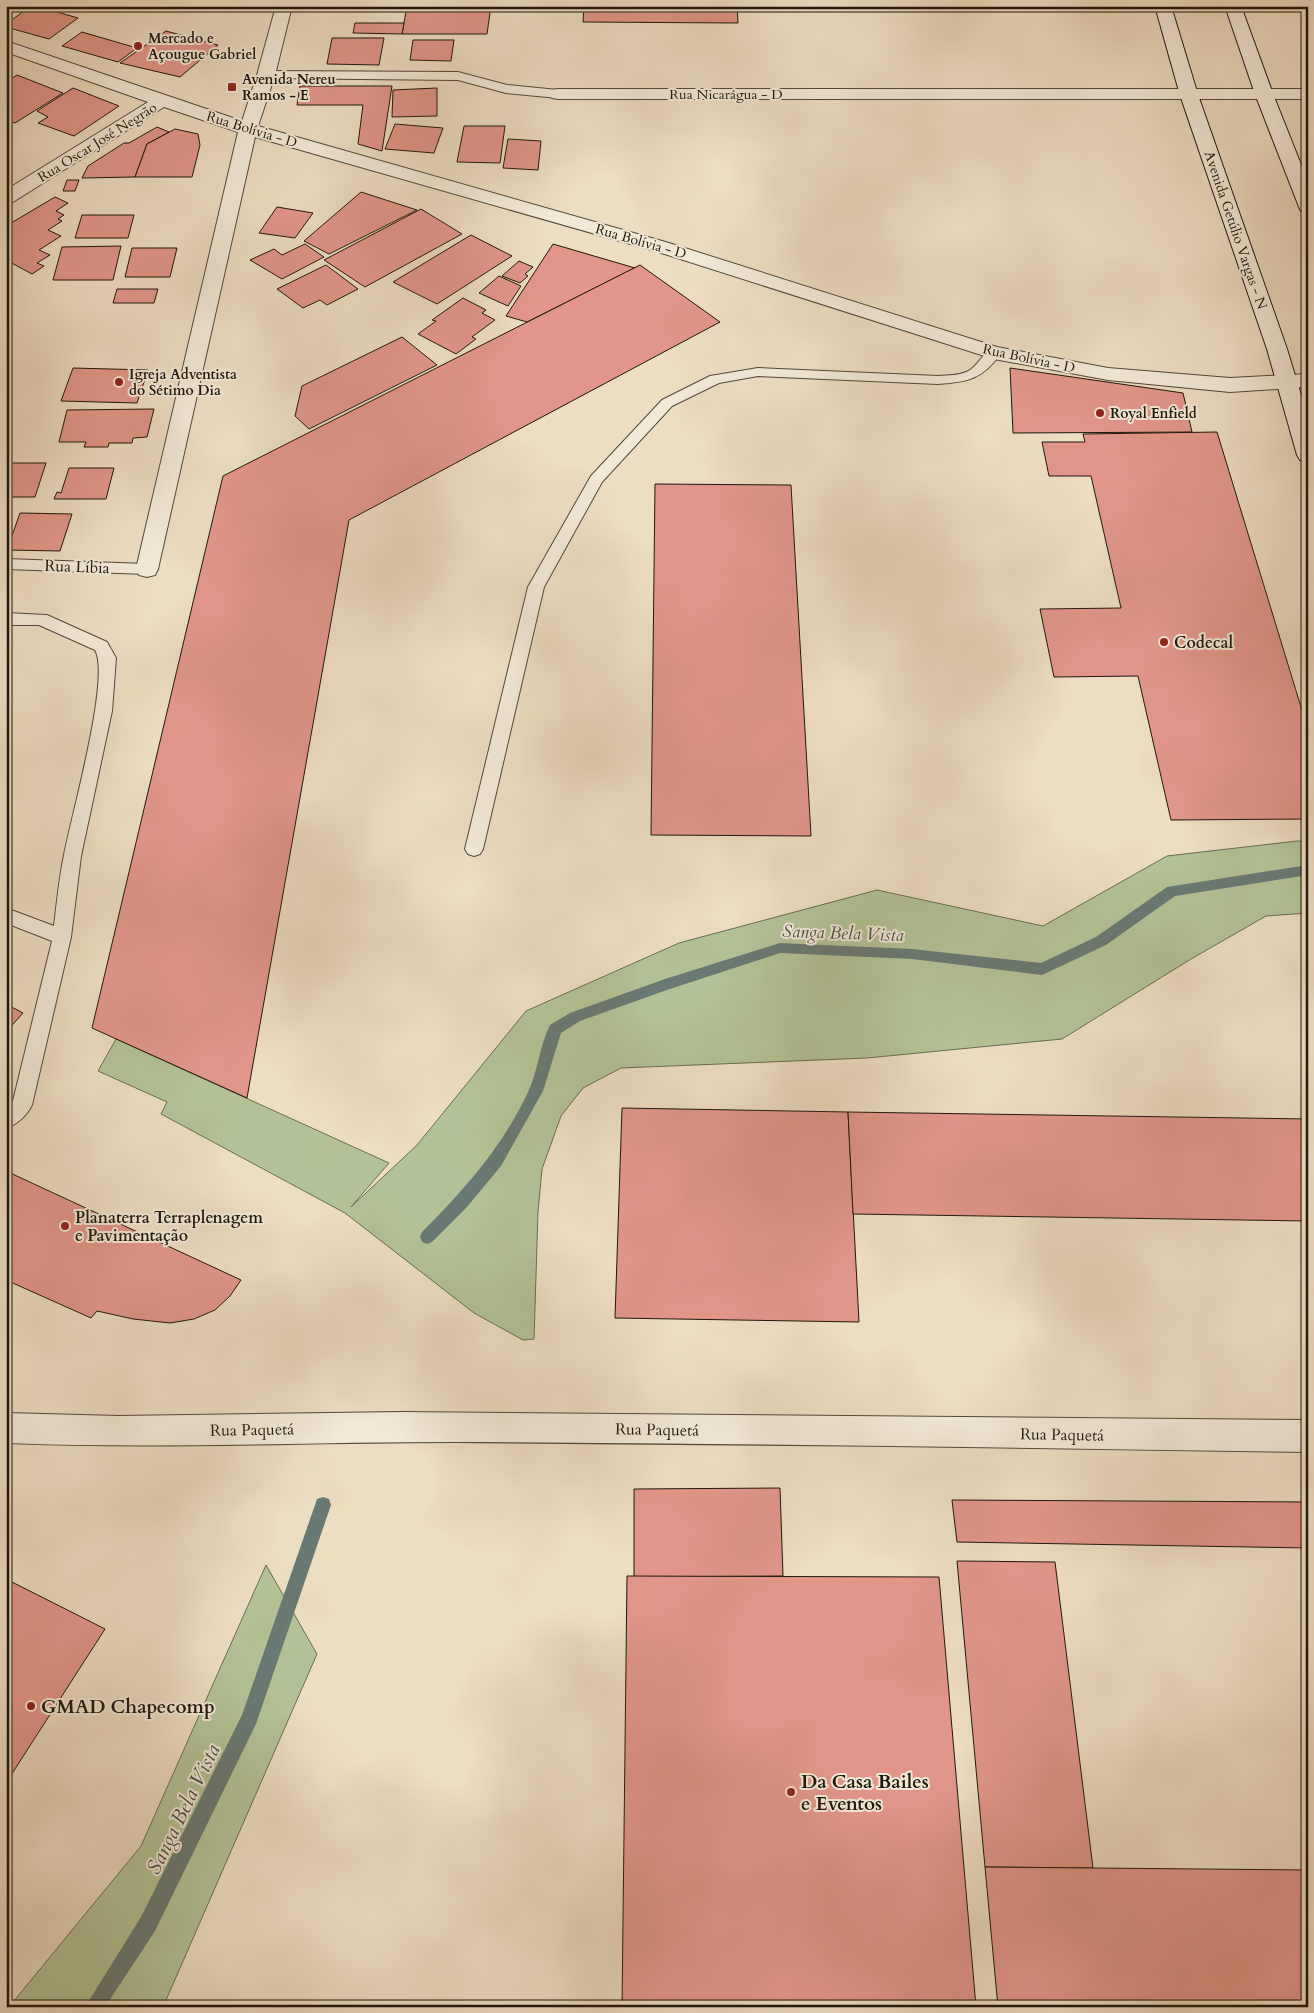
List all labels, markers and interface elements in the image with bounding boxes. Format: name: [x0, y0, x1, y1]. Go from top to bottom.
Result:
place label: Mercado e Açougue Gabriel: [148, 29, 256, 64]
marker: Mercado e Açougue Gabriel: [132, 40, 144, 52]
place label: Avenida Nereu Ramos - E: [242, 70, 336, 105]
marker: Avenida Nereu Ramos - E: [226, 81, 238, 93]
street label: Rua Nicarágua - D: [669, 85, 783, 104]
street label: Rua Oscar José Negrão: [34, 98, 161, 187]
street label: Rua Bolívia - D: [204, 107, 300, 152]
street label: Avenida Getúlio Vargas - N: [1199, 148, 1272, 312]
street label: Rua Bolívia - D: [593, 219, 689, 264]
street label: Rua Bolívia - D: [981, 339, 1077, 378]
place label: Igreja Adventista do Sétimo Dia: [129, 365, 237, 400]
marker: Igreja Adventista do Sétimo Dia: [113, 376, 125, 388]
place label: Royal Enfield: [1110, 404, 1197, 423]
marker: Royal Enfield: [1094, 407, 1106, 419]
street label: Rua Líbia: [44, 555, 110, 579]
place label: Codecal: [1174, 632, 1233, 654]
marker: Codecal: [1158, 636, 1170, 648]
water label: Sanga Bela Vista: [782, 919, 904, 948]
place label: Planaterra Terraplenagem e Pavimentação: [75, 1207, 263, 1247]
marker: Planaterra Terraplenagem e Pavimentação: [59, 1220, 71, 1232]
street label: Rua Paquetá: [210, 1418, 294, 1442]
street label: Rua Paquetá: [615, 1418, 699, 1442]
street label: Rua Paquetá: [1020, 1423, 1104, 1447]
place label: GMAD Chapecomp: [41, 1694, 215, 1720]
marker: GMAD Chapecomp: [25, 1700, 37, 1712]
water label: Sanga Bela Vista: [139, 1739, 228, 1879]
place label: Da Casa Bailes e Eventos: [801, 1769, 929, 1817]
marker: Da Casa Bailes e Eventos: [785, 1786, 797, 1798]

